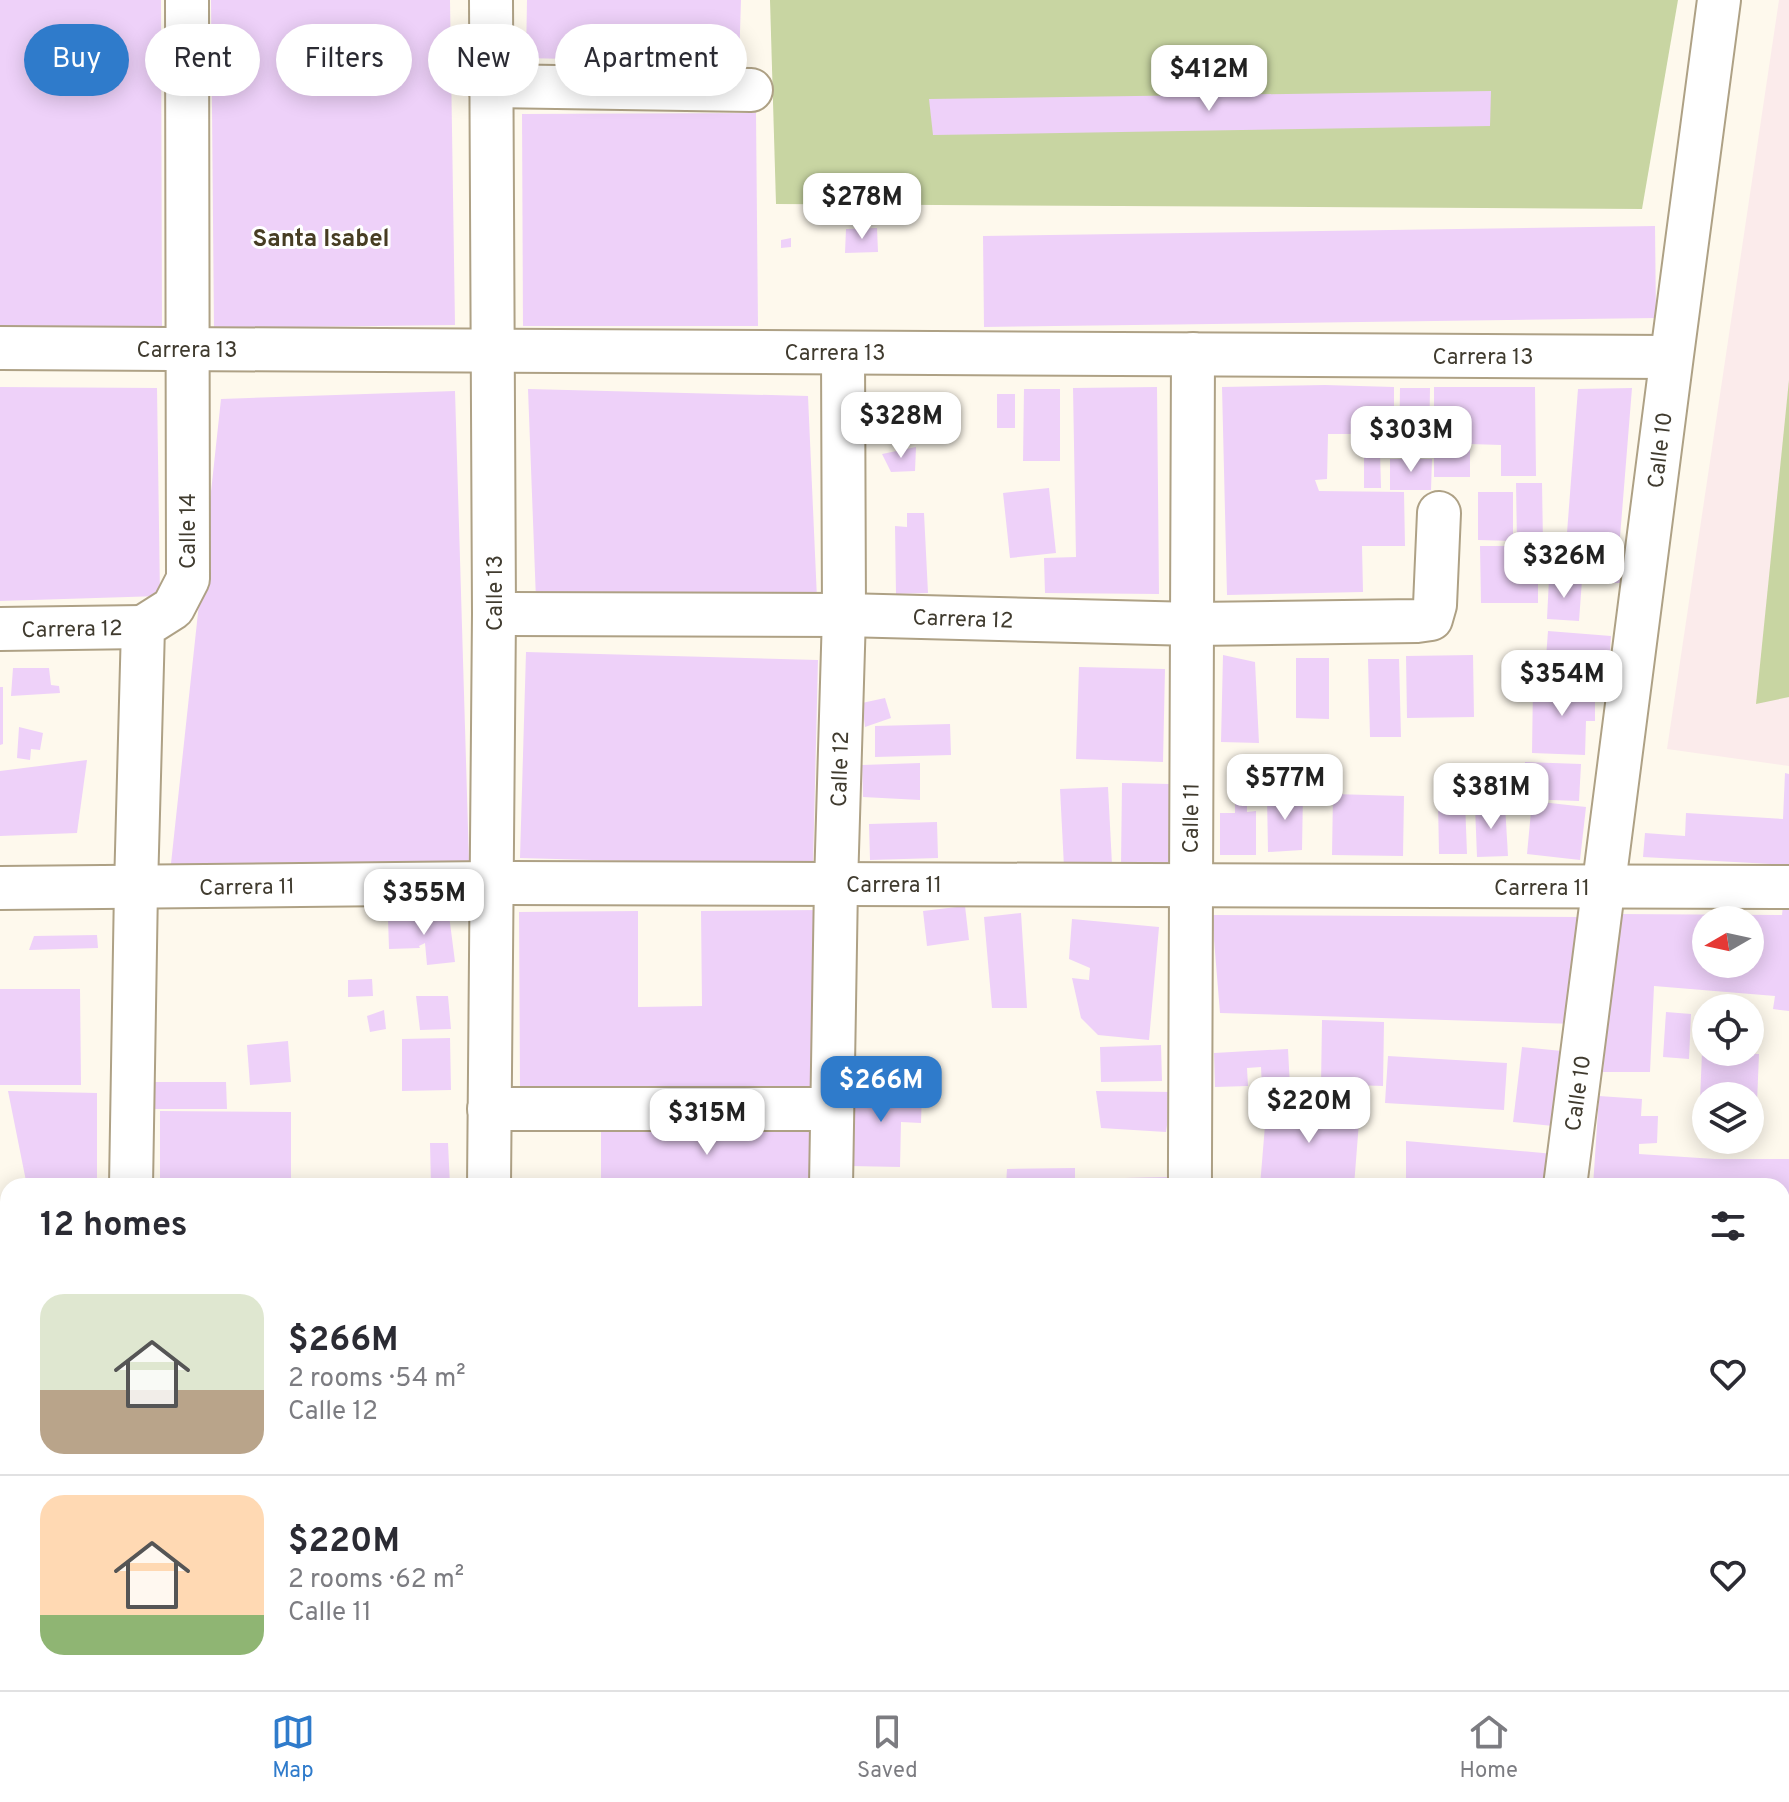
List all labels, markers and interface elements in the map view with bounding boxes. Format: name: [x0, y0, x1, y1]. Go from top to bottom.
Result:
chip: Buy: [24, 24, 129, 96]
chip: Rent: [145, 24, 260, 96]
chip: Filters: [276, 24, 412, 96]
chip: New: [428, 24, 539, 96]
chip: Apartment: [555, 24, 747, 96]
pin: $412M: [1153, 45, 1265, 113]
text: $412M: [1169, 54, 1249, 87]
pin: $278M: [806, 173, 918, 241]
text: $278M: [821, 182, 903, 215]
district label: Santa Isabel: [252, 225, 390, 255]
street label: Carrera 13: [137, 338, 237, 365]
street label: Carrera 13: [785, 341, 885, 368]
street label: Carrera 13: [1433, 345, 1533, 372]
pin: $328M: [845, 392, 957, 460]
text: $328M: [859, 401, 943, 434]
pin: $303M: [1355, 406, 1467, 474]
street label: Calle 10: [1643, 411, 1680, 490]
text: $303M: [1369, 415, 1453, 448]
street label: Calle 14: [176, 493, 203, 569]
pin: $326M: [1508, 532, 1620, 600]
text: $326M: [1522, 541, 1606, 574]
street label: Calle 13: [483, 555, 510, 631]
street label: Carrera 12: [912, 605, 1014, 636]
street label: Carrera 12: [21, 616, 123, 645]
pin: $354M: [1506, 650, 1618, 718]
text: $354M: [1519, 659, 1605, 692]
street label: Calle 12: [827, 731, 856, 808]
pin: $577M: [1229, 754, 1341, 822]
text: $577M: [1245, 763, 1325, 796]
pin: $381M: [1435, 763, 1547, 831]
text: $381M: [1452, 772, 1530, 805]
street label: Calle 11: [1178, 782, 1207, 854]
pin: $355M: [368, 869, 480, 937]
street label: Carrera 11: [846, 873, 942, 900]
street label: Carrera 11: [199, 874, 295, 903]
street label: Carrera 11: [1494, 876, 1590, 903]
text: $355M: [382, 878, 466, 911]
north arrow: [1692, 906, 1764, 978]
map controls: [1692, 906, 1764, 1154]
button: locate: [1692, 994, 1764, 1066]
street label: Calle 10: [1561, 1054, 1598, 1133]
pin: $266M: [825, 1056, 937, 1124]
text: $266M: [839, 1065, 923, 1098]
pin: $220M: [1253, 1077, 1365, 1145]
button: layers: [1692, 1082, 1764, 1154]
text: $220M: [1266, 1086, 1352, 1119]
pin: $315M: [651, 1089, 763, 1157]
text: $315M: [668, 1098, 746, 1131]
icon: filters: [1706, 1204, 1750, 1248]
text: 12 homes: [40, 1205, 187, 1248]
text: $266M: [288, 1320, 399, 1363]
icon: home: [104, 1326, 200, 1422]
icon: heart: [1706, 1352, 1750, 1396]
text: 2 rooms · 54 m²: [288, 1363, 466, 1396]
text: Calle 12: [288, 1396, 378, 1429]
text: $220M: [288, 1521, 400, 1564]
icon: home: [104, 1527, 200, 1623]
icon: heart: [1706, 1553, 1750, 1597]
text: 2 rooms · 62 m²: [288, 1564, 464, 1597]
text: Calle 11: [288, 1597, 372, 1630]
tab: Map: [271, 1710, 315, 1785]
tab: Saved: [857, 1710, 918, 1785]
tab: Home: [1460, 1710, 1518, 1785]

